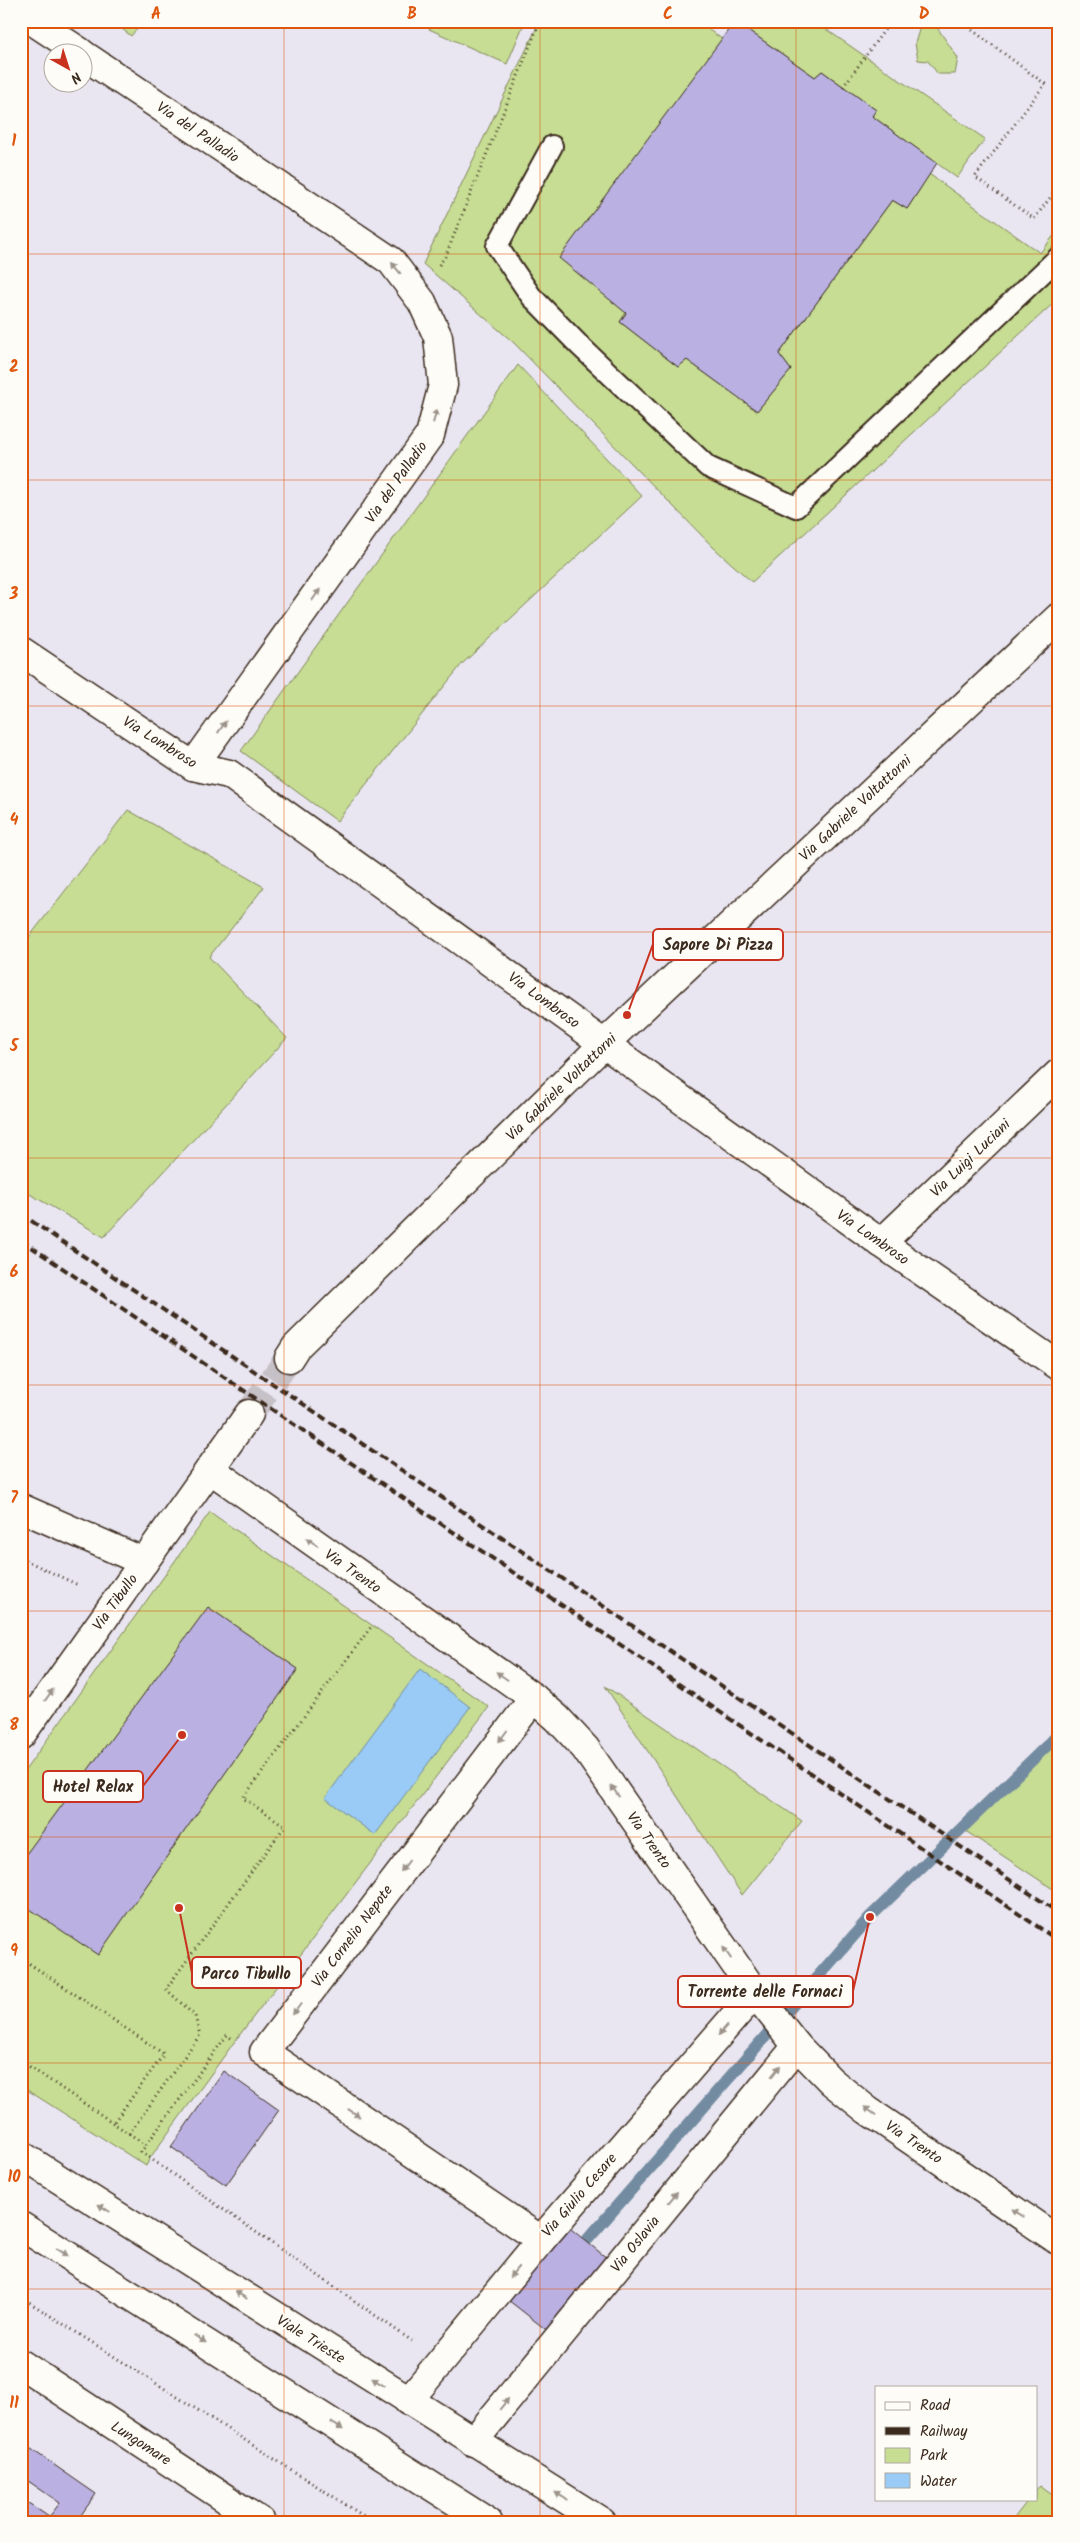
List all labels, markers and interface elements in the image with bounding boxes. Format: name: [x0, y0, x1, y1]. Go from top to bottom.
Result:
text: A: [151, 2, 161, 27]
text: B: [407, 2, 417, 27]
text: C: [663, 2, 673, 27]
text: D: [919, 2, 930, 27]
north arrow: [42, 42, 92, 92]
text: N: [65, 66, 86, 89]
street label: Via del Palladio: [151, 96, 244, 170]
text: 1: [12, 129, 17, 154]
one-way arrow: [390, 261, 401, 274]
text: 2: [9, 355, 19, 380]
one-way arrow: [431, 409, 439, 424]
street label: Via del Palladio: [359, 436, 434, 529]
text: 3: [9, 582, 19, 607]
one-way arrow: [311, 588, 321, 601]
street label: Via Lombroso: [117, 710, 202, 775]
one-way arrow: [217, 720, 227, 734]
street label: Via Gabriele Voltattorni: [794, 749, 919, 868]
text: 4: [10, 808, 19, 833]
callout: Sapore Di Pizza: [653, 929, 783, 960]
text: Sapore Di Pizza: [663, 933, 773, 958]
street label: Via Lombroso: [502, 966, 585, 1035]
street label: Via Gabriele Voltattorni: [501, 1027, 624, 1147]
text: 5: [9, 1034, 20, 1059]
street label: Via Luigi Luciani: [925, 1113, 1018, 1204]
street label: Via Lombroso: [831, 1204, 914, 1272]
text: 6: [10, 1260, 19, 1285]
text: 7: [10, 1486, 18, 1511]
one-way arrow: [305, 1537, 319, 1547]
street label: Via Trento: [319, 1543, 386, 1600]
street label: Via Tibullo: [87, 1569, 145, 1636]
one-way arrow: [495, 1671, 509, 1681]
one-way arrow: [44, 1688, 54, 1702]
text: 8: [9, 1713, 19, 1738]
one-way arrow: [498, 1729, 509, 1742]
callout: Hotel Relax: [43, 1771, 143, 1802]
text: Hotel Relax: [53, 1775, 134, 1800]
one-way arrow: [610, 1784, 620, 1797]
street label: Via Trento: [620, 1807, 677, 1874]
one-way arrow: [400, 1859, 411, 1872]
street label: Via Cornelio Nepote: [306, 1880, 400, 1993]
text: 9: [10, 1939, 18, 1964]
one-way arrow: [722, 1947, 732, 1960]
callout: Parco Tibullo: [192, 1957, 301, 1988]
text: Parco Tibullo: [201, 1962, 291, 1987]
callout: Torrente delle Fornaci: [678, 1976, 853, 2007]
text: Torrente delle Fornaci: [687, 1980, 843, 2005]
one-way arrow: [291, 2002, 302, 2015]
one-way arrow: [717, 2024, 729, 2036]
one-way arrow: [771, 2065, 782, 2078]
one-way arrow: [864, 2106, 877, 2117]
one-way arrow: [347, 2108, 361, 2118]
street label: Via Trento: [880, 2115, 947, 2171]
street label: Via Giulio Cesare: [536, 2148, 624, 2243]
text: 10: [7, 2165, 21, 2190]
one-way arrow: [668, 2191, 679, 2204]
one-way arrow: [98, 2203, 111, 2213]
one-way arrow: [1012, 2208, 1025, 2218]
street label: Via Oslavia: [605, 2211, 666, 2279]
one-way arrow: [56, 2248, 69, 2257]
one-way arrow: [508, 2266, 519, 2279]
one-way arrow: [235, 2290, 248, 2300]
street label: Viale Trieste: [271, 2309, 350, 2371]
one-way arrow: [193, 2335, 206, 2344]
one-way arrow: [372, 2377, 385, 2387]
legend: [875, 2386, 1038, 2500]
text: 11: [9, 2391, 19, 2416]
text: Road: [920, 2394, 951, 2418]
one-way arrow: [498, 2398, 509, 2411]
street label: Lungomare: [105, 2415, 176, 2473]
text: Railway: [920, 2420, 968, 2444]
one-way arrow: [331, 2421, 344, 2431]
text: Park: [920, 2444, 948, 2468]
text: Water: [920, 2470, 957, 2494]
one-way arrow: [554, 2491, 567, 2501]

